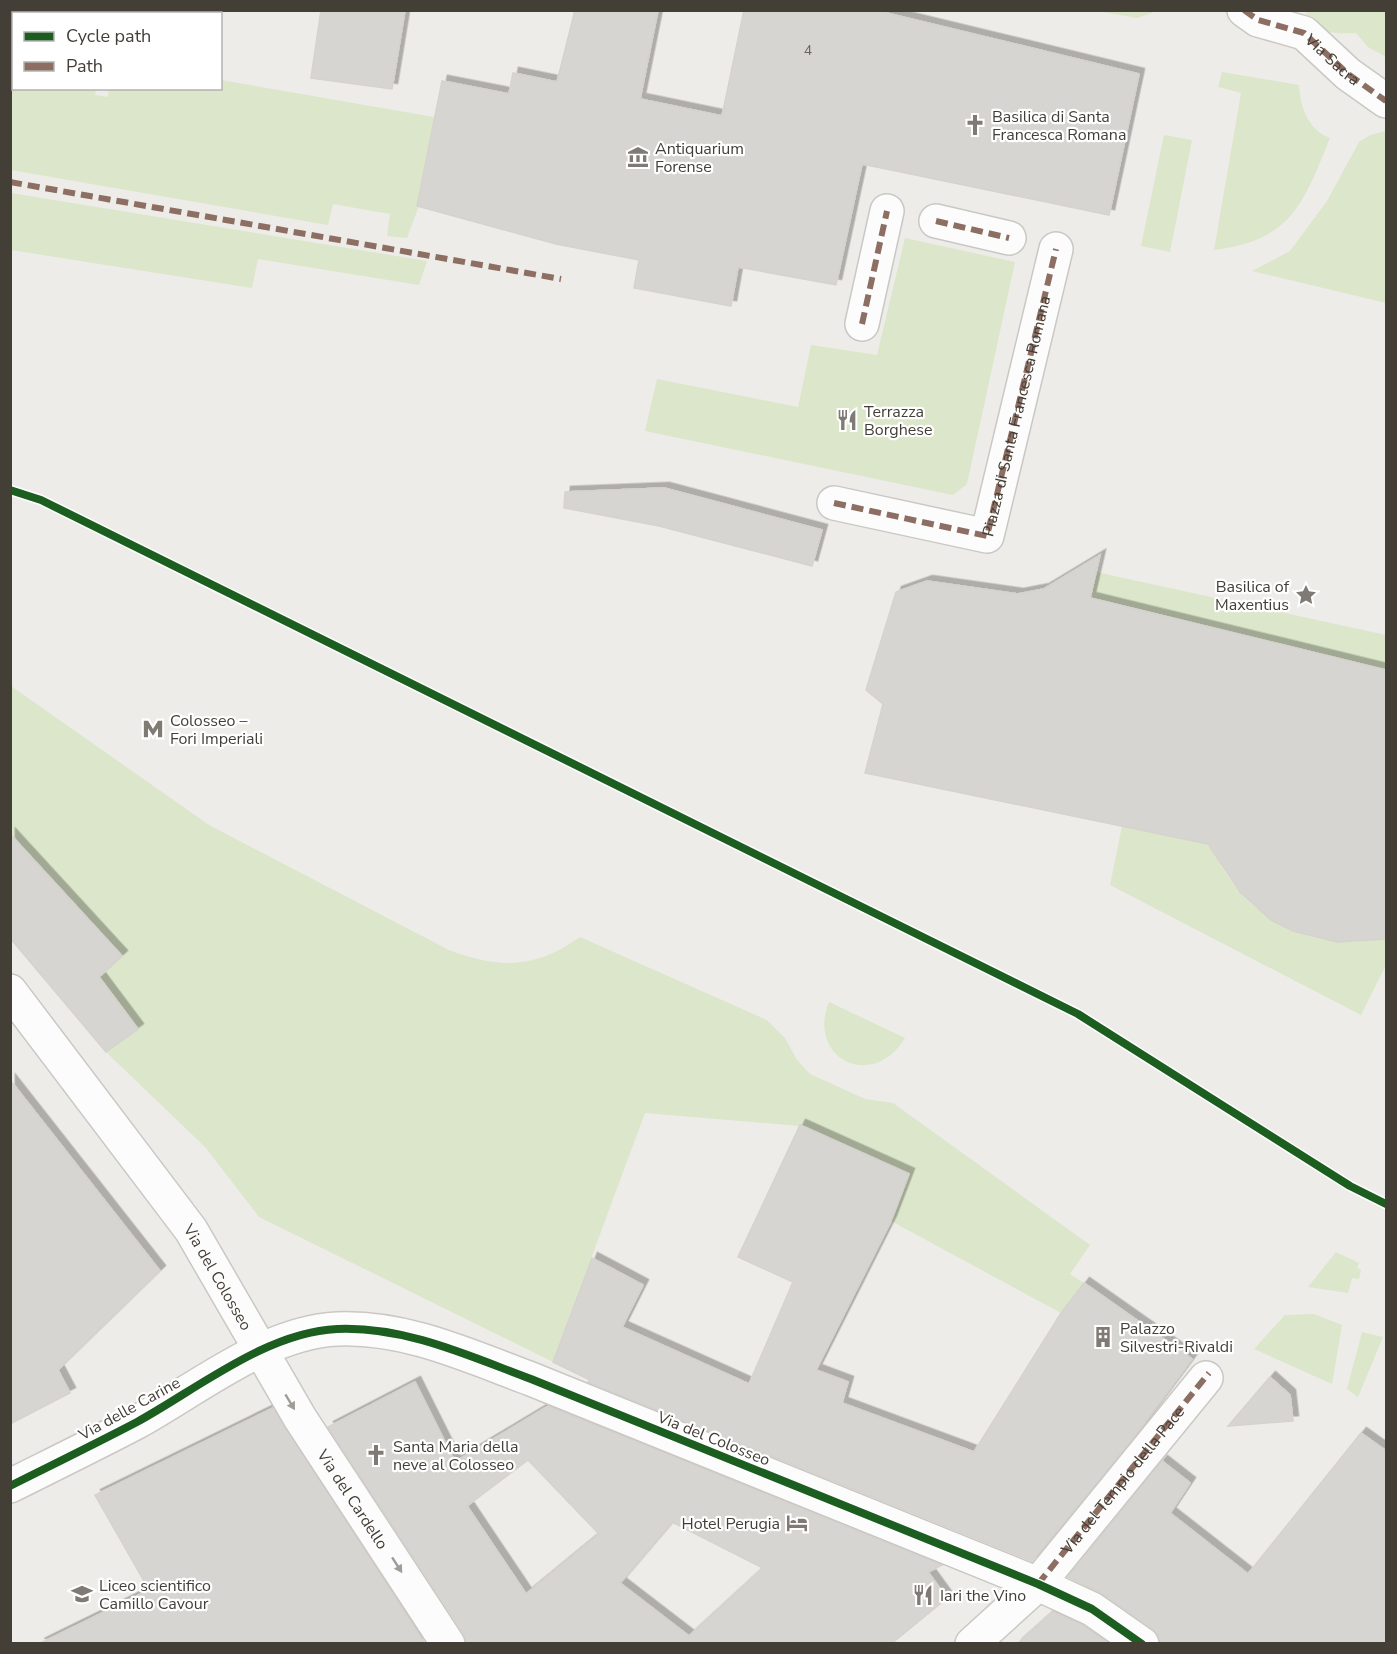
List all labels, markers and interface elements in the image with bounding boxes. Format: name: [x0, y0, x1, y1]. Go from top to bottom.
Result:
legend: [12, 12, 222, 90]
text: Cycle path: [66, 24, 151, 48]
street label: Via Sacra: [1299, 29, 1364, 91]
house number: 4: [804, 41, 812, 60]
text: Path: [66, 54, 103, 78]
place label: Basilica di Santa Francesca Romana: [992, 106, 1126, 146]
church icon: Basilica di Santa Francesca Romana: [963, 113, 987, 137]
place label: Antiquarium Forense: [655, 138, 744, 178]
museum icon: Antiquarium Forense: [626, 145, 650, 169]
street label: Piazza di Santa Francesca Romana: [977, 294, 1056, 539]
place label: Terrazza Borghese: [864, 401, 933, 441]
restaurant icon: Terrazza Borghese: [835, 408, 859, 432]
place label: Basilica of Maxentius: [1215, 576, 1290, 616]
place icon: Basilica of Maxentius: [1294, 583, 1318, 607]
place label: Colosseo – Fori Imperiali: [170, 710, 263, 750]
metro station icon: Colosseo – Fori Imperiali: [141, 717, 165, 741]
street label: Via del Colosseo: [177, 1219, 257, 1335]
place label: Palazzo Silvestri-Rivaldi: [1120, 1318, 1233, 1358]
building icon: Palazzo Silvestri-Rivaldi: [1091, 1325, 1115, 1349]
street label: Via delle Carine: [74, 1372, 184, 1446]
one-way arrow: [285, 1394, 296, 1410]
street label: Via del Tempio della Pace: [1056, 1402, 1190, 1560]
street label: Via del Colosseo: [653, 1406, 773, 1472]
place label: Santa Maria della neve al Colosseo: [393, 1436, 519, 1476]
church icon: Santa Maria della neve al Colosseo: [364, 1443, 388, 1467]
street label: Via del Cardello: [311, 1445, 393, 1554]
hotel icon: Hotel Perugia: [785, 1511, 809, 1535]
place label: Hotel Perugia: [682, 1513, 780, 1535]
one-way arrow: [391, 1557, 402, 1573]
place label: Liceo scientifico Camillo Cavour: [99, 1575, 211, 1615]
school or university icon: Liceo scientifico Camillo Cavour: [70, 1582, 94, 1606]
restaurant icon: Iari the Vino: [911, 1583, 935, 1607]
place label: Iari the Vino: [940, 1585, 1026, 1607]

